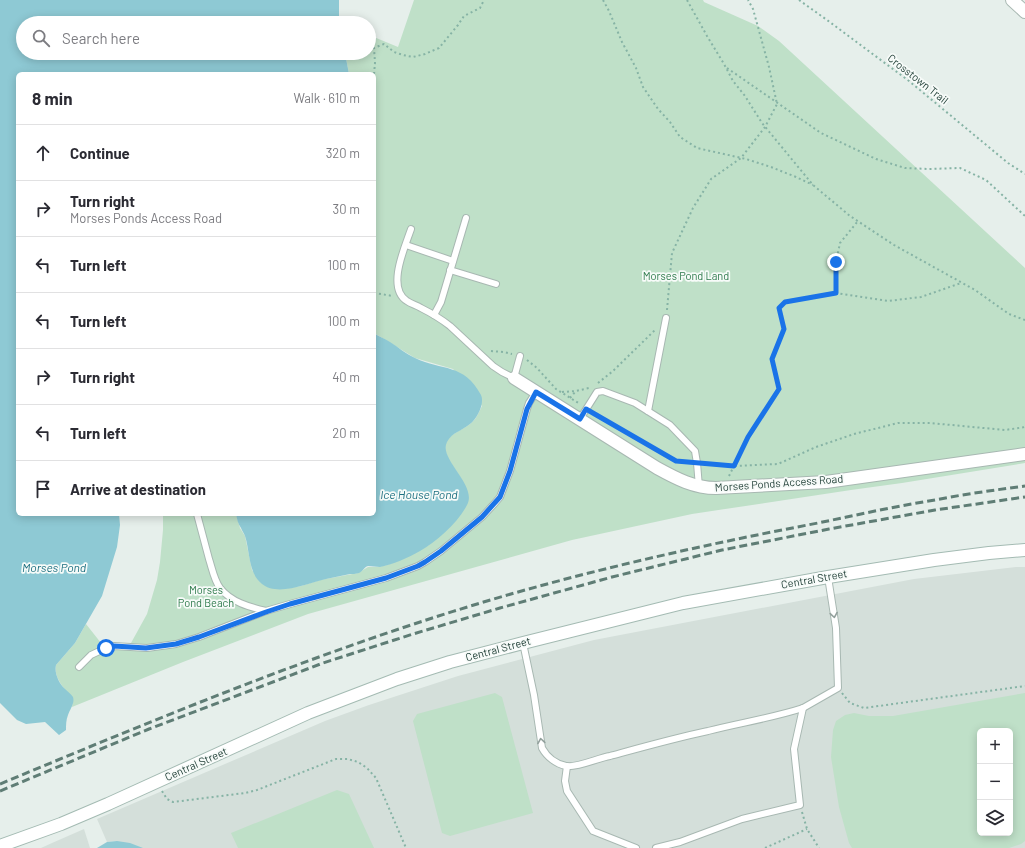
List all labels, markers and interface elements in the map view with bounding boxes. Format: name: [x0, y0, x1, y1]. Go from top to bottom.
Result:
search box: [16, 16, 376, 60]
icon: search: [30, 27, 52, 49]
text: Search here: [62, 29, 140, 47]
street label: Crosstown Trail: [885, 51, 951, 106]
text: 8 min: [32, 88, 72, 108]
text: Walk · 610 m: [293, 90, 360, 106]
icon: ahead: [32, 142, 54, 164]
text: Continue: [70, 144, 130, 162]
text: 320 m: [326, 145, 360, 161]
text: Turn right: [70, 192, 135, 210]
icon: right: [32, 198, 54, 220]
text: 30 m: [333, 201, 360, 217]
text: Morses Ponds Access Road: [70, 210, 222, 226]
route end: [827, 253, 845, 271]
icon: left: [32, 254, 54, 276]
text: Turn left: [70, 256, 126, 274]
text: 100 m: [327, 257, 360, 273]
park label: Morses Pond Land: [643, 269, 729, 282]
icon: left: [32, 310, 54, 332]
text: Turn left: [70, 312, 126, 330]
text: 100 m: [327, 313, 360, 329]
icon: right: [32, 366, 54, 388]
text: Turn right: [70, 368, 135, 386]
text: 40 m: [332, 369, 360, 385]
icon: left: [32, 422, 54, 444]
text: Turn left: [70, 424, 126, 442]
text: 20 m: [332, 425, 360, 441]
street label: Morses Ponds Access Road: [714, 472, 844, 493]
icon: arrive: [32, 478, 54, 500]
text: Arrive at destination: [70, 480, 206, 498]
water label: Ice House Pond: [380, 487, 458, 501]
water label: Morses Pond: [22, 560, 87, 574]
street label: Central Street: [780, 566, 848, 591]
park label: Morses Pond Beach: [178, 583, 234, 609]
one-way arrow: [829, 612, 838, 618]
street label: Central Street: [464, 634, 532, 663]
route start: [97, 639, 115, 657]
map controls: [977, 728, 1013, 836]
button: +: [977, 728, 1013, 764]
one-way arrow: [537, 737, 546, 744]
street label: Central Street: [163, 744, 229, 783]
button: −: [977, 764, 1013, 800]
button: layers: [977, 800, 1013, 836]

